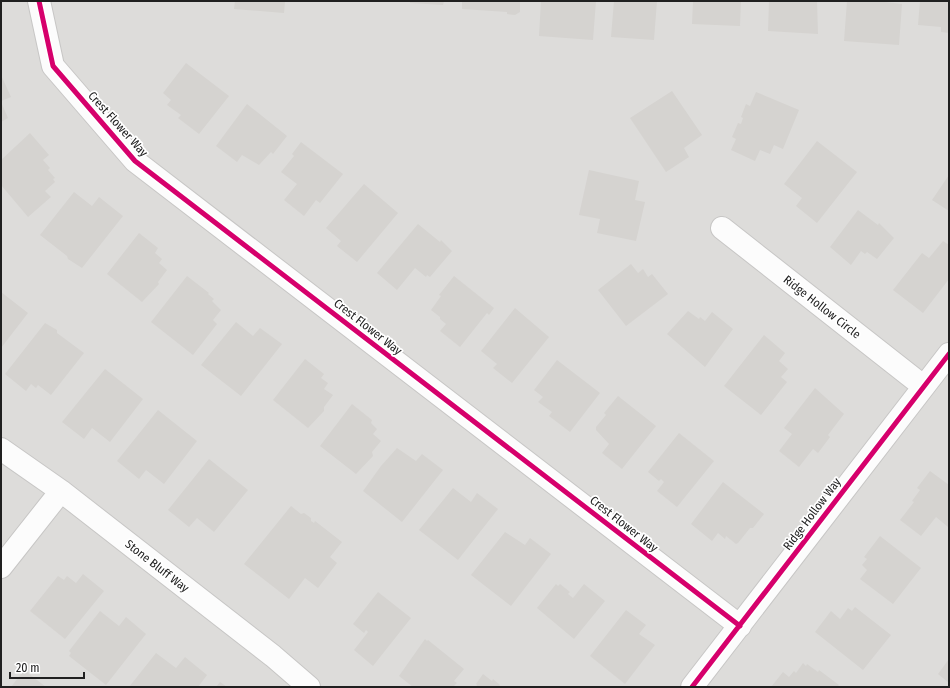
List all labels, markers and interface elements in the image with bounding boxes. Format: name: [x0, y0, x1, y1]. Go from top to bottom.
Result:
street label: Crest Flower Way: [85, 89, 151, 160]
street label: Ridge Hollow Circle: [781, 272, 863, 342]
street label: Crest Flower Way: [331, 296, 405, 358]
street label: Ridge Hollow Way: [780, 475, 844, 553]
street label: Crest Flower Way: [587, 493, 661, 555]
street label: Stone Bluff Way: [122, 537, 192, 596]
scale bar: [10, 654, 84, 680]
text: 20 m: [16, 661, 40, 675]

